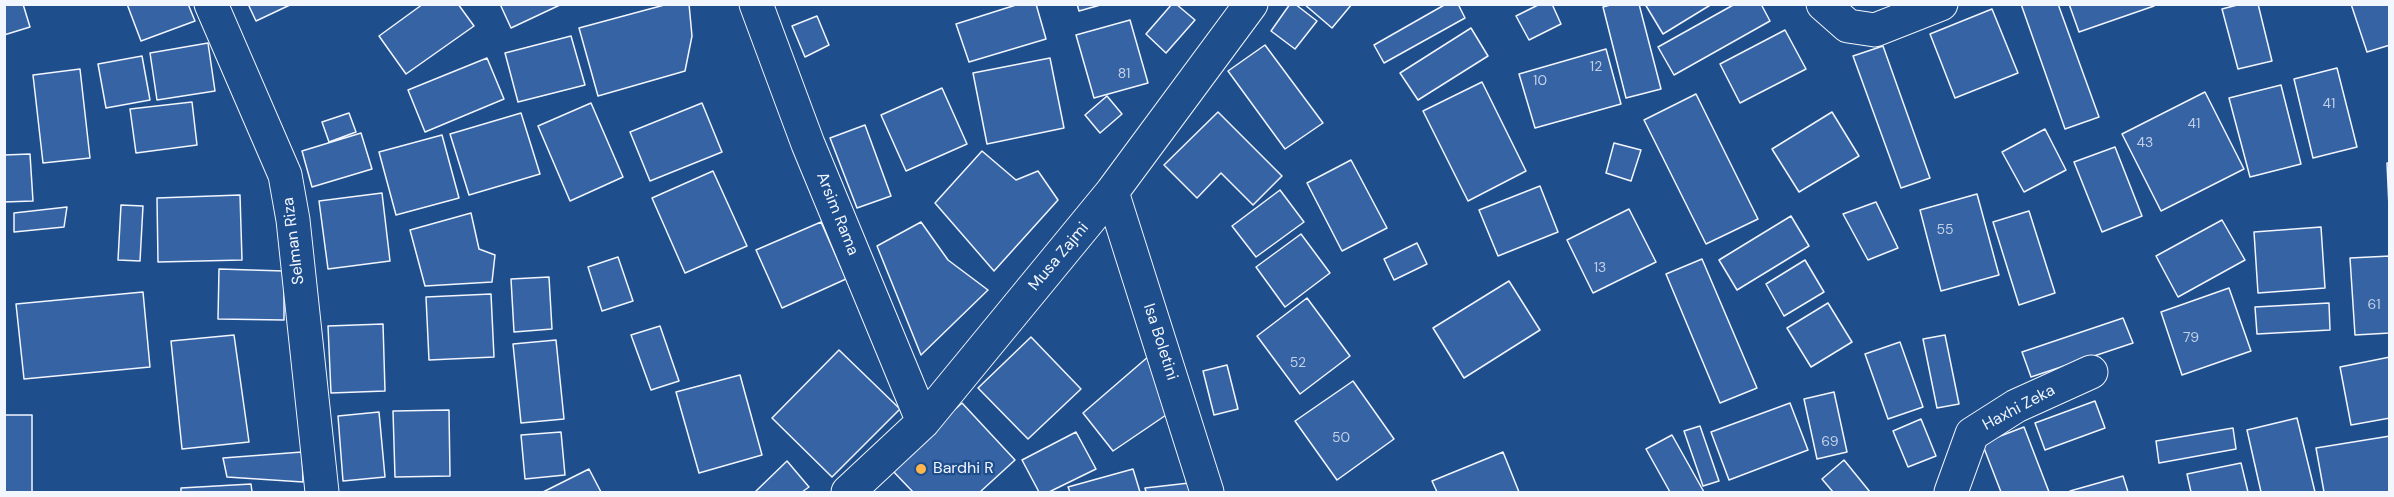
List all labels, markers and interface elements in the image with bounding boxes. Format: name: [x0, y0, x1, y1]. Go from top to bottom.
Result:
house number: 12: [1590, 59, 1602, 75]
house number: 81: [1118, 66, 1130, 82]
house number: 10: [1533, 73, 1547, 89]
house number: 41: [2323, 96, 2335, 112]
house number: 41: [2188, 116, 2200, 132]
house number: 43: [2137, 135, 2153, 151]
street label: Arsim Rama: [812, 170, 862, 258]
street label: Selman Riza: [279, 196, 309, 286]
street label: Musa Zajmi: [1025, 219, 1093, 295]
house number: 55: [1936, 222, 1954, 238]
house number: 13: [1594, 260, 1606, 276]
house number: 61: [2367, 297, 2381, 313]
street label: Isa Boletini: [1139, 301, 1181, 383]
house number: 79: [2183, 330, 2199, 346]
house number: 52: [1290, 355, 1306, 371]
street label: Haxhi Zeka: [1979, 381, 2059, 435]
house number: 50: [1332, 430, 1350, 446]
house number: 69: [1821, 434, 1839, 450]
place label: Bardhi R: [933, 459, 994, 479]
marker: Bardhi R: [914, 462, 928, 476]

